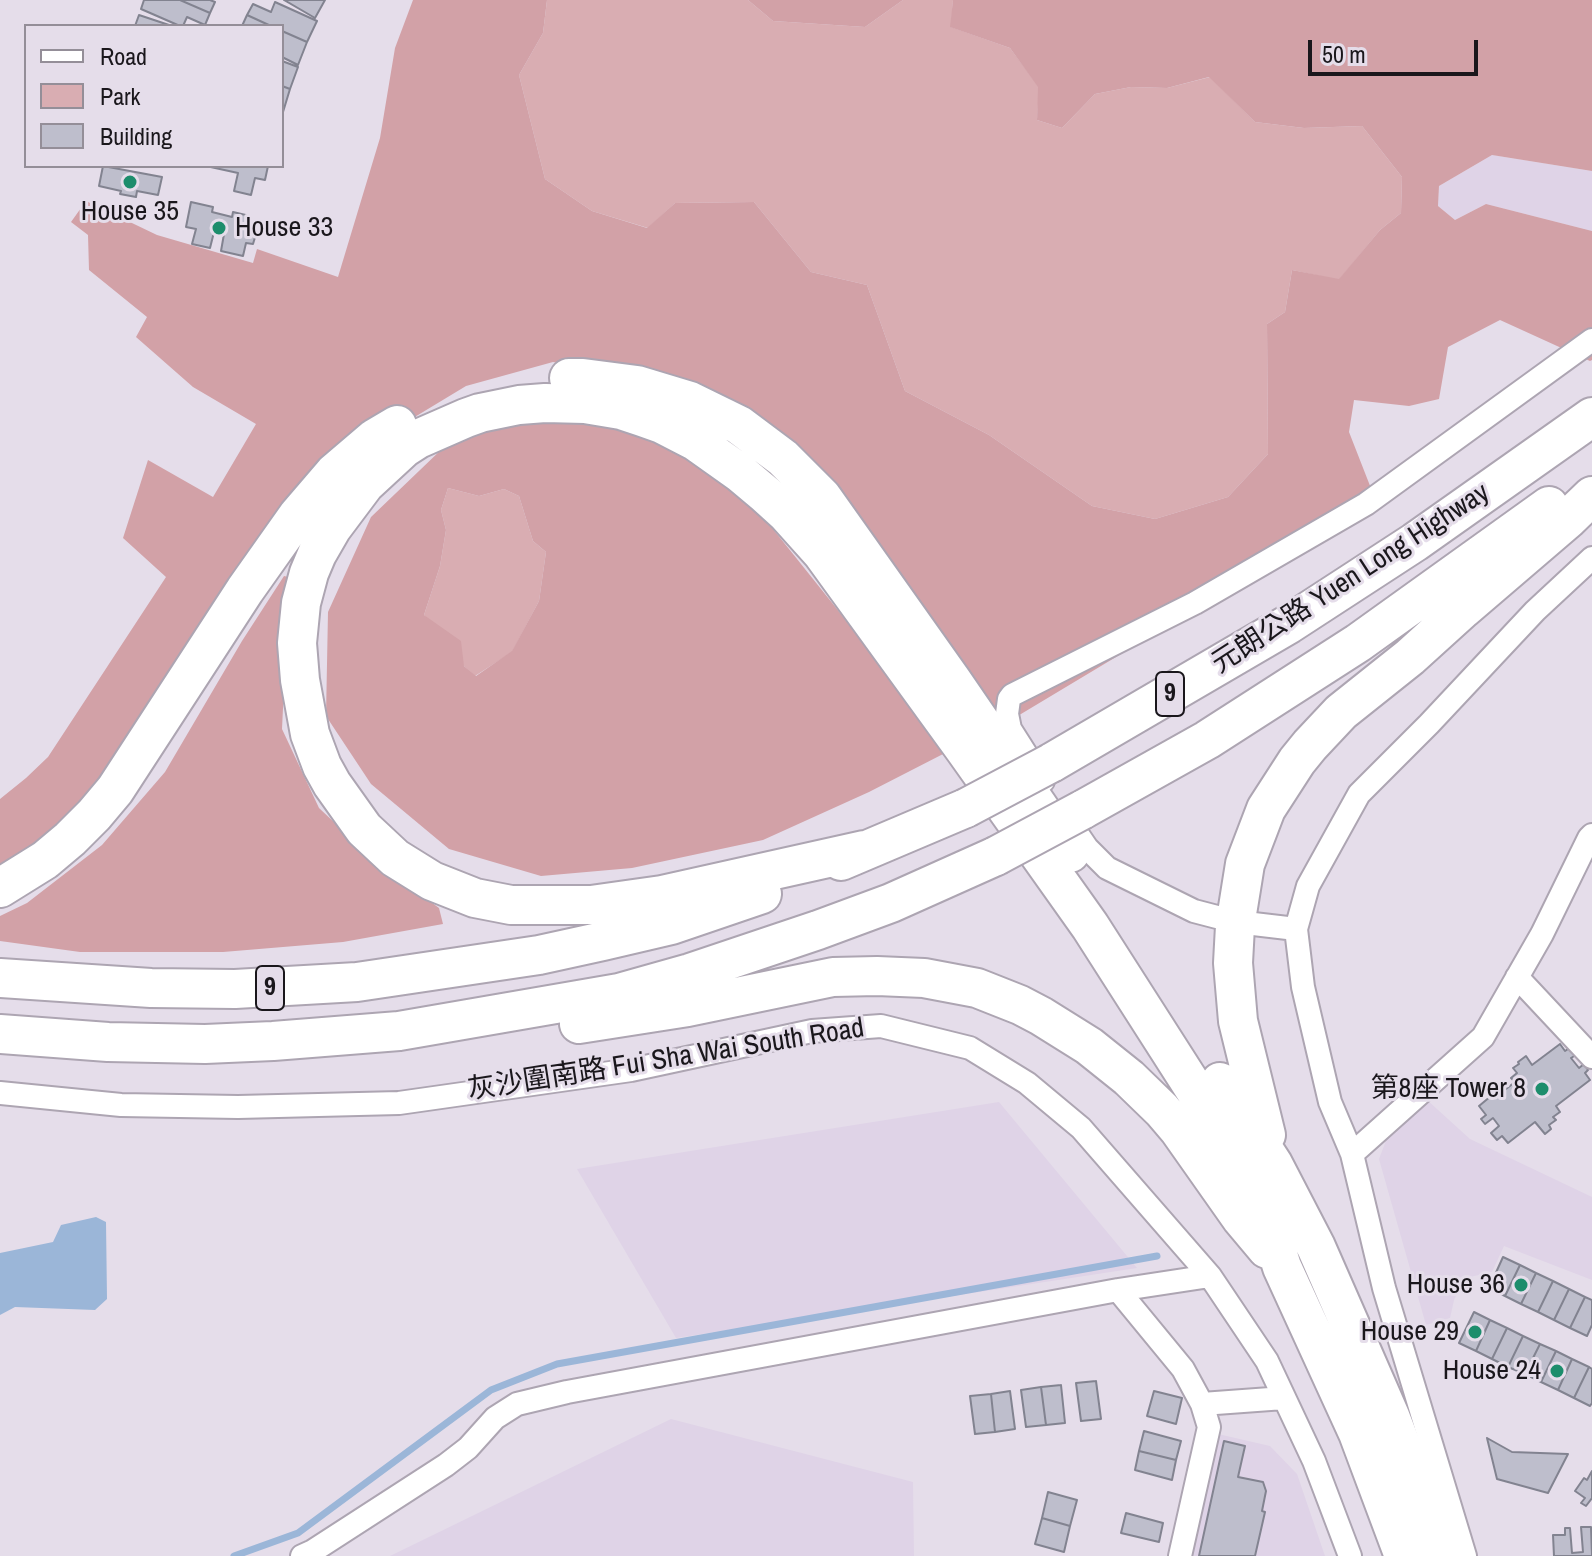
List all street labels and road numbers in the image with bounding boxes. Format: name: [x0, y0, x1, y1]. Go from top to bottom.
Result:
street label: 元朗公路 Yuen Long Highway: [1206, 477, 1496, 681]
road number: 9: [1156, 672, 1184, 716]
road number: 9: [256, 966, 284, 1010]
street label: 灰沙圍南路 Fui Sha Wai South Road: [465, 1012, 867, 1108]

